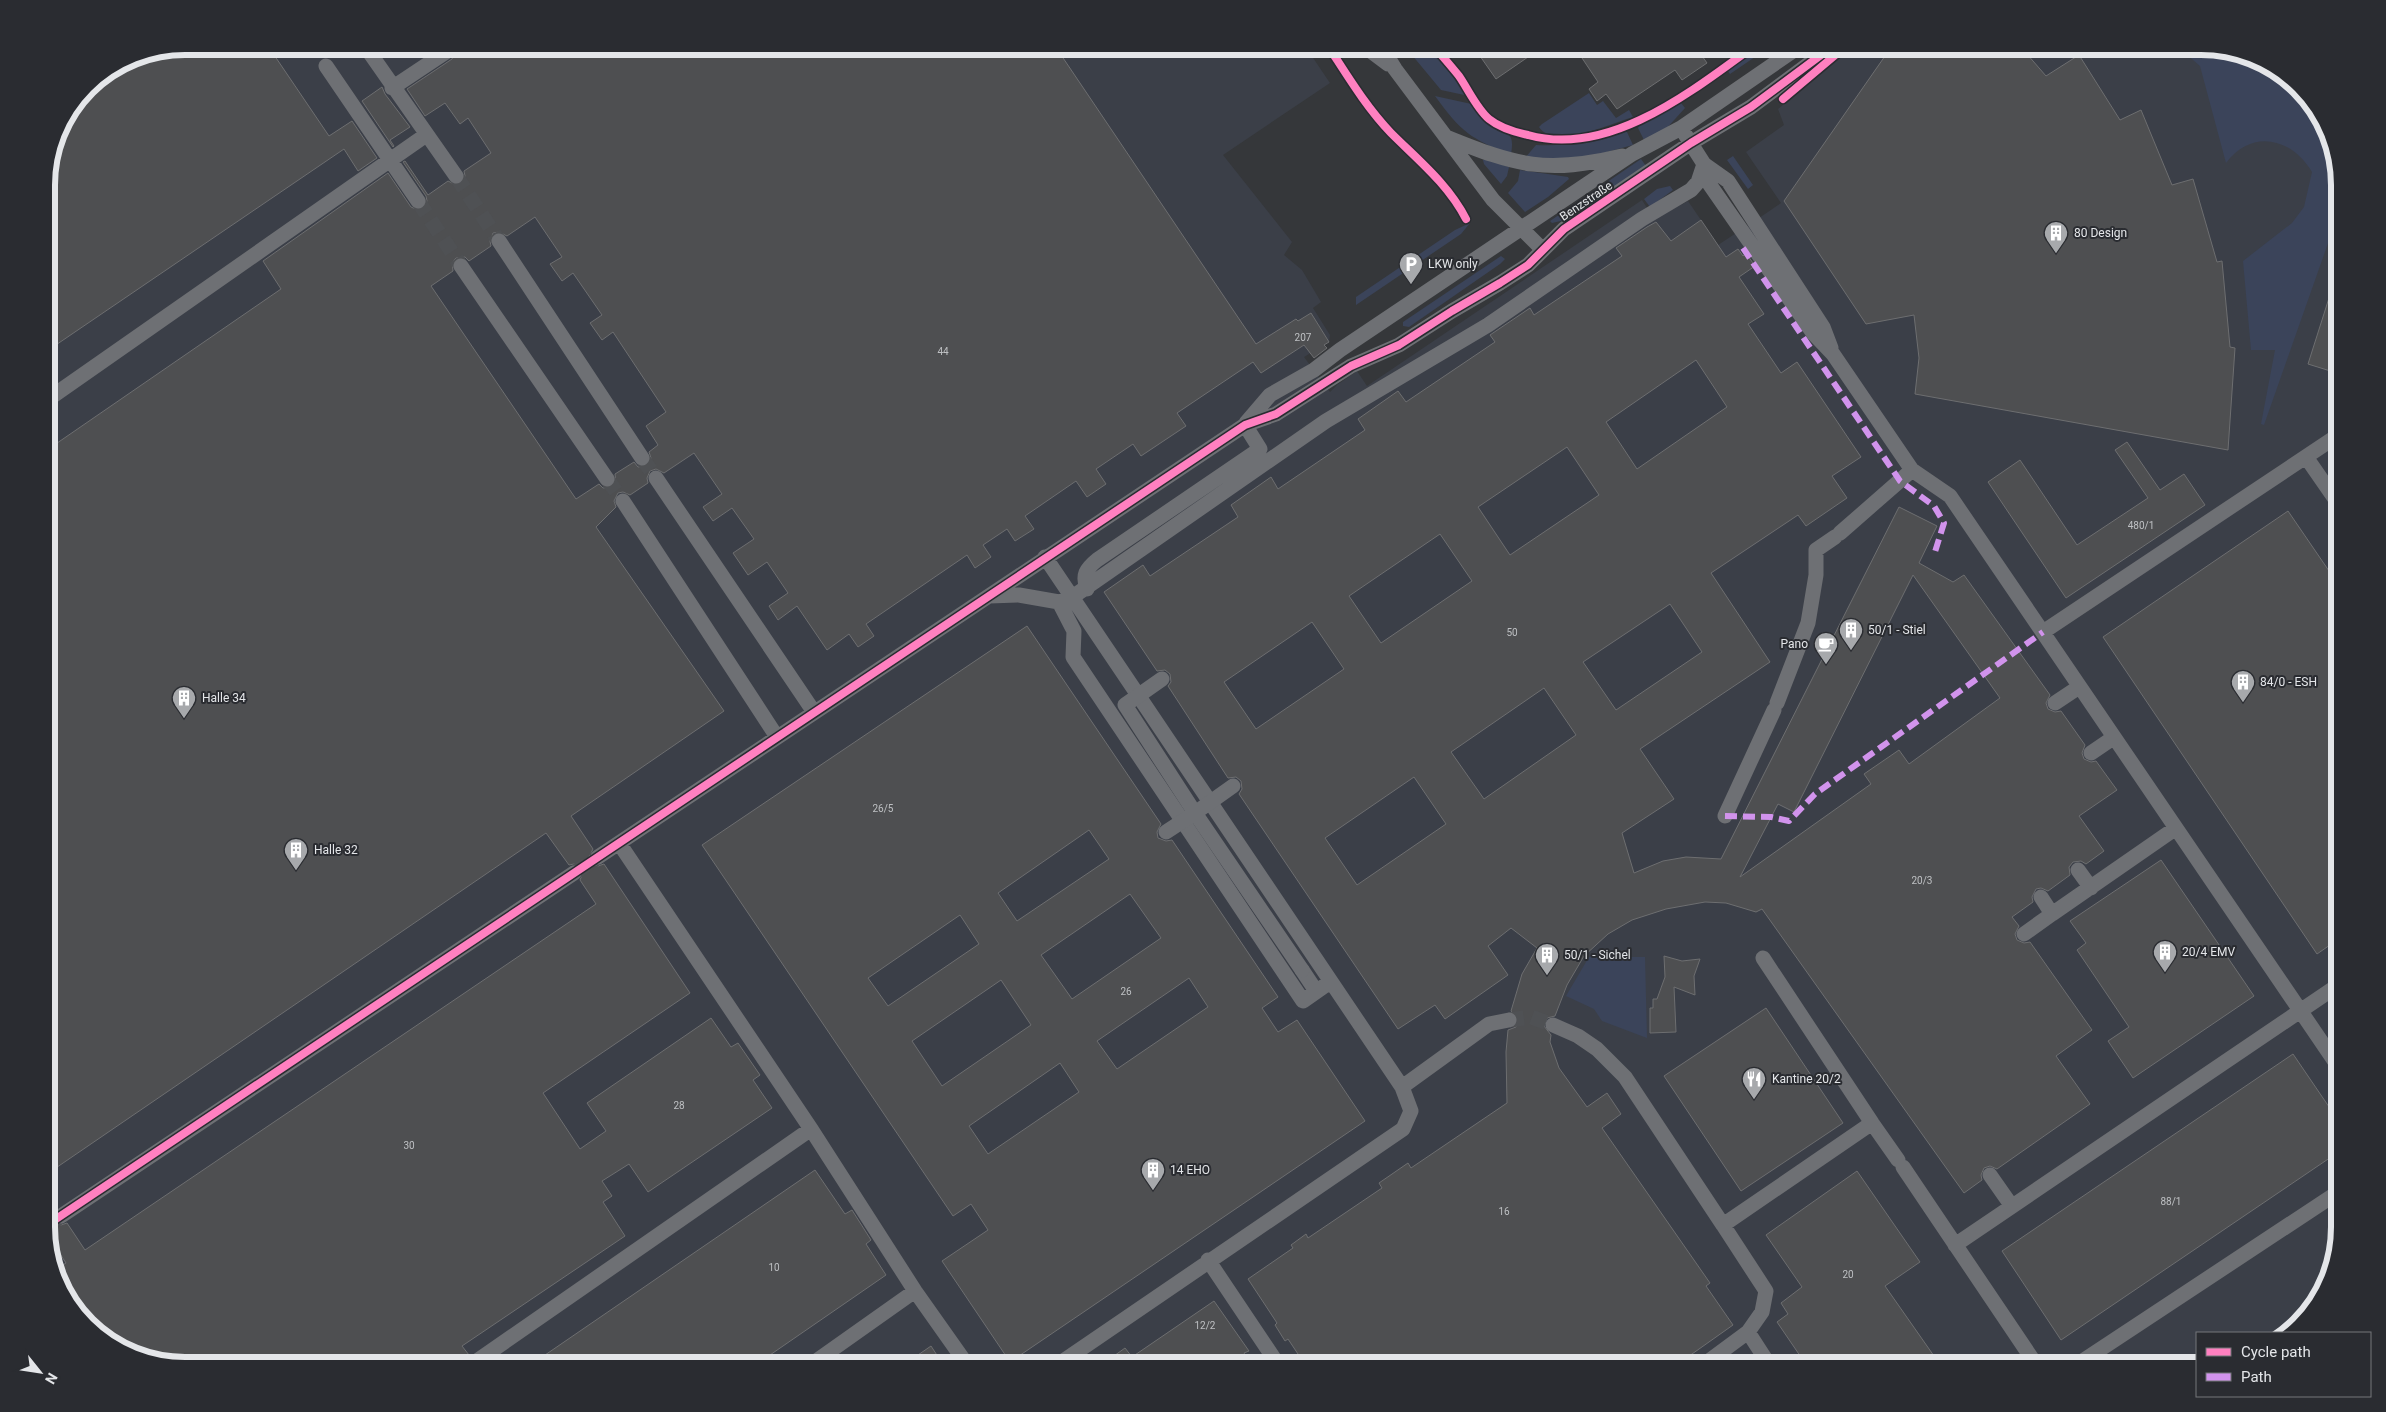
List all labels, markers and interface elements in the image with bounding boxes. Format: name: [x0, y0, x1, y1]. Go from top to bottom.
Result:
street label: Benzstraße: [1557, 178, 1615, 224]
building icon: 80 Design: [2043, 220, 2069, 254]
place label: 80 Design: [2074, 226, 2127, 240]
parking icon: LKW only: [1398, 251, 1424, 285]
place label: LKW only: [1428, 257, 1478, 271]
house number: 207: [1295, 332, 1312, 343]
house number: 44: [937, 346, 949, 357]
house number: 480/1: [2128, 520, 2154, 531]
building icon: 50/1 - Stiel: [1838, 617, 1864, 651]
place label: 50/1 - Stiel: [1868, 623, 1926, 637]
house number: 50: [1506, 627, 1518, 638]
cafe icon: Pano: [1813, 631, 1839, 665]
place label: Pano: [1780, 637, 1808, 651]
building icon: 84/0 - ESH: [2230, 669, 2256, 703]
place label: 84/0 - ESH: [2260, 675, 2317, 689]
building icon: Halle 34: [171, 685, 197, 719]
place label: Halle 34: [202, 691, 246, 705]
house number: 26/5: [873, 803, 894, 814]
building icon: Halle 32: [283, 837, 309, 871]
place label: Halle 32: [314, 843, 358, 857]
house number: 20/3: [1912, 875, 1933, 886]
building icon: 20/4 EMV: [2152, 939, 2178, 973]
building icon: 50/1 - Sichel: [1534, 942, 1560, 976]
place label: 20/4 EMV: [2182, 945, 2235, 959]
place label: 50/1 - Sichel: [1564, 948, 1631, 962]
house number: 26: [1120, 986, 1132, 997]
restaurant icon: Kantine 20/2: [1741, 1066, 1767, 1100]
place label: Kantine 20/2: [1772, 1072, 1841, 1086]
house number: 28: [673, 1100, 685, 1111]
house number: 30: [403, 1140, 415, 1151]
building icon: 14 EHO: [1140, 1157, 1166, 1191]
place label: 14 EHO: [1170, 1163, 1210, 1177]
house number: 88/1: [2161, 1196, 2182, 1207]
house number: 16: [1498, 1206, 1510, 1217]
house number: 10: [768, 1262, 780, 1273]
house number: 20: [1842, 1269, 1854, 1280]
house number: 12/2: [1195, 1320, 1216, 1331]
legend: [2196, 1332, 2371, 1397]
text: Cycle path: [2241, 1343, 2311, 1361]
north arrow: [15, 1347, 65, 1397]
text: Path: [2241, 1368, 2272, 1386]
text: N: [42, 1370, 61, 1387]

